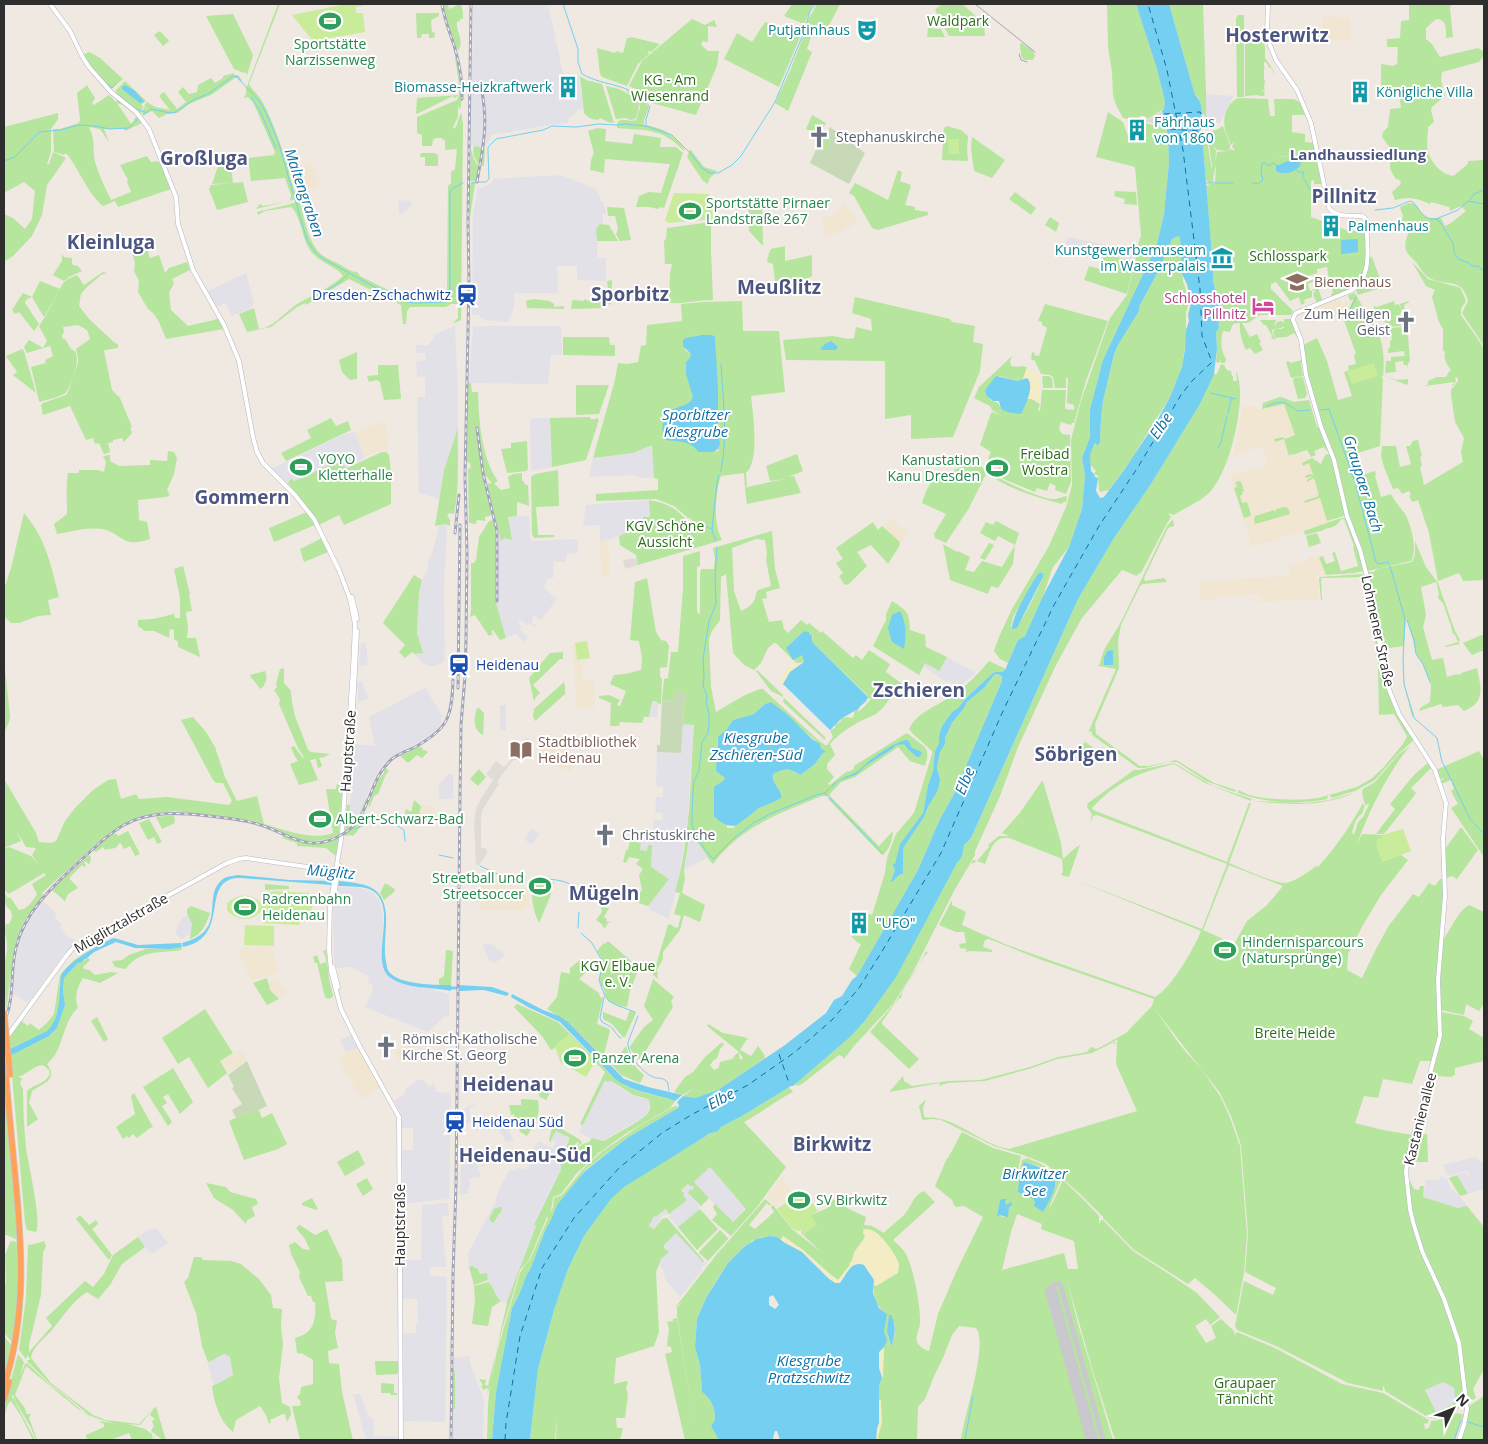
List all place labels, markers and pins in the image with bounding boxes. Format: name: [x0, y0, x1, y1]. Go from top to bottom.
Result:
sports icon: Sportstätte Narzissenweg: [317, 8, 343, 34]
theatre icon: Putjatinhaus: [854, 17, 880, 43]
place label: Putjatinhaus: [768, 20, 850, 39]
place label: Sportstätte Narzissenweg: [285, 34, 376, 69]
building icon: Biomasse-Heizkraftwerk: [555, 74, 581, 100]
place label: Biomasse-Heizkraftwerk: [394, 77, 553, 96]
building icon: Königliche Villa: [1347, 79, 1373, 105]
place label: Königliche Villa: [1376, 82, 1473, 101]
place label: Fährhaus von 1860: [1154, 112, 1215, 147]
building icon: Fährhaus von 1860: [1124, 117, 1150, 143]
church icon: Stephanuskirche: [806, 124, 832, 150]
place label: Stephanuskirche: [836, 127, 945, 146]
place label: Sportstätte Pirnaer Landstraße 267: [706, 193, 830, 228]
sports icon: Sportstätte Pirnaer Landstraße 267: [677, 198, 703, 224]
building icon: Palmenhaus: [1318, 213, 1344, 239]
place label: Palmenhaus: [1348, 216, 1429, 235]
place label: Kunstgewerbemuseum im Wasserpalais: [1055, 240, 1206, 275]
museum icon: Kunstgewerbemuseum im Wasserpalais: [1209, 245, 1235, 271]
school or university icon: Bienenhaus: [1284, 269, 1310, 295]
place label: Bienenhaus: [1314, 272, 1391, 291]
station icon: Dresden-Zschachwitz: [454, 282, 480, 308]
place label: Dresden-Zschachwitz: [312, 285, 451, 304]
place label: Schlosshotel Pillnitz: [1164, 288, 1246, 323]
hotel icon: Schlosshotel Pillnitz: [1250, 293, 1276, 319]
place label: Zum Heiligen Geist: [1304, 304, 1390, 339]
church icon: Zum Heiligen Geist: [1393, 309, 1419, 335]
place label: YOYO Kletterhalle: [318, 449, 393, 484]
place label: Kanustation Kanu Dresden: [887, 450, 980, 485]
sports icon: YOYO Kletterhalle: [288, 454, 314, 480]
sports icon: Kanustation Kanu Dresden: [984, 455, 1010, 481]
station icon: Heidenau: [446, 652, 472, 678]
place label: Heidenau: [476, 655, 539, 674]
place label: Stadtbibliothek Heidenau: [538, 732, 638, 767]
library icon: Stadtbibliothek Heidenau: [508, 737, 534, 763]
sports icon: Albert-Schwarz-Bad: [307, 806, 333, 832]
place label: Albert-Schwarz-Bad: [336, 809, 464, 828]
church icon: Christuskirche: [592, 822, 618, 848]
place label: Christuskirche: [622, 825, 715, 844]
place label: Streetball und Streetsoccer: [432, 868, 524, 903]
sports icon: Streetball und Streetsoccer: [527, 873, 553, 899]
place label: Radrennbahn Heidenau: [262, 889, 351, 924]
sports icon: Radrennbahn Heidenau: [232, 894, 258, 920]
building icon: "UFO": [846, 910, 872, 936]
place label: "UFO": [876, 913, 915, 932]
place label: Hindernisparcours (Natursprünge): [1242, 932, 1364, 967]
sports icon: Hindernisparcours (Natursprünge): [1212, 937, 1238, 963]
place label: Römisch-Katholische Kirche St. Georg: [402, 1029, 537, 1064]
church icon: Römisch-Katholische Kirche St. Georg: [373, 1034, 399, 1060]
sports icon: Panzer Arena: [562, 1045, 588, 1071]
place label: Panzer Arena: [592, 1048, 679, 1067]
station icon: Heidenau Süd: [442, 1109, 468, 1135]
place label: Heidenau Süd: [472, 1112, 564, 1131]
sports icon: SV Birkwitz: [786, 1187, 812, 1213]
place label: SV Birkwitz: [816, 1190, 888, 1209]

